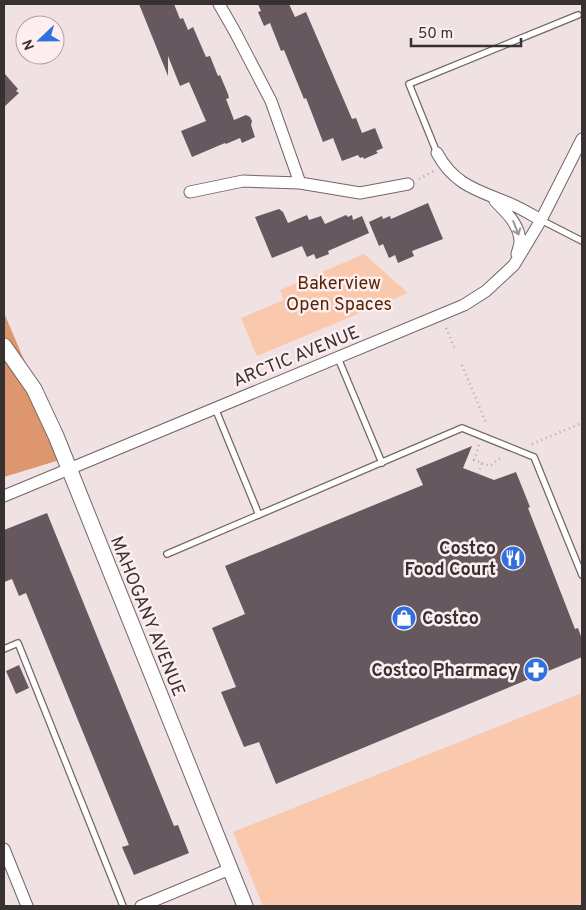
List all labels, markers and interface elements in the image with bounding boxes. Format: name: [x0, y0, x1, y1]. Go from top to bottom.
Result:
north arrow: [15, 15, 65, 65]
scale bar: [411, 15, 521, 47]
text: 50 m: [418, 25, 453, 44]
text: N: [20, 36, 39, 52]
one-way arrow: [511, 220, 521, 235]
park label: Bakerview Open Spaces: [286, 273, 392, 317]
street label: ARCTIC AVENUE: [230, 322, 363, 393]
street label: MAHOGANY AVENUE: [104, 533, 189, 700]
place label: Costco Food Court: [405, 538, 496, 582]
restaurant icon: Costco Food Court: [500, 545, 526, 571]
shop icon: Costco: [391, 605, 417, 631]
place label: Costco: [422, 608, 479, 631]
pharmacy icon: Costco Pharmacy: [523, 657, 549, 683]
place label: Costco Pharmacy: [371, 660, 518, 683]

